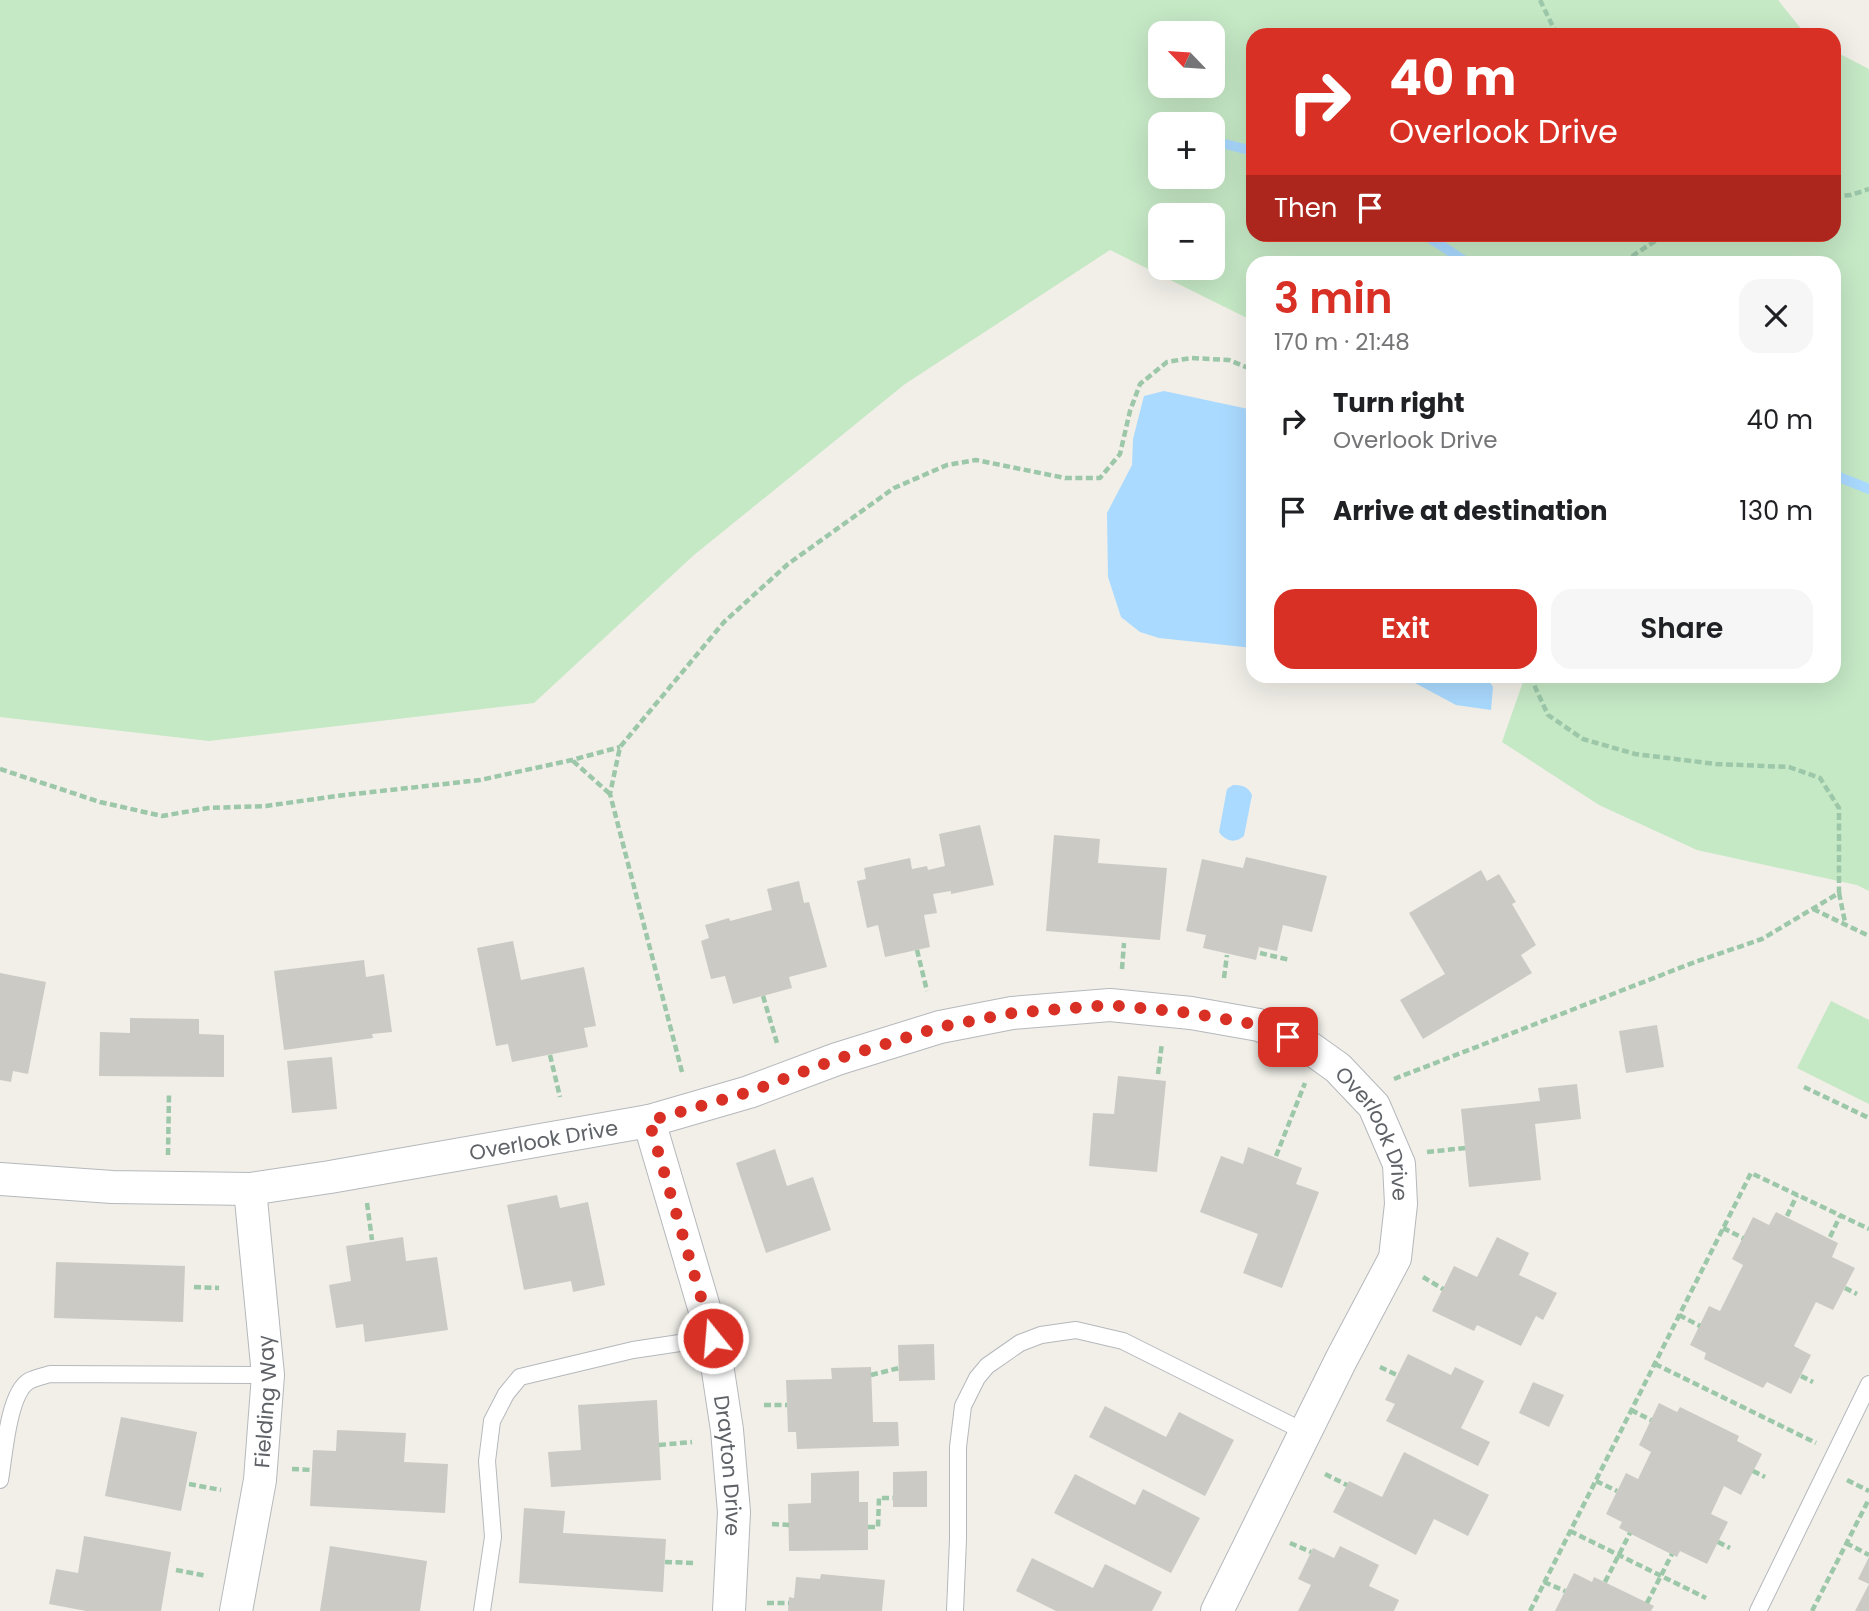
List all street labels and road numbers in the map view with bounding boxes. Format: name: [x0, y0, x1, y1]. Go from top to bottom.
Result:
street label: Overlook Drive: [1329, 1060, 1415, 1202]
street label: Overlook Drive: [467, 1112, 620, 1167]
street label: Fielding Way: [246, 1334, 283, 1469]
street label: Drayton Drive: [707, 1393, 749, 1537]

